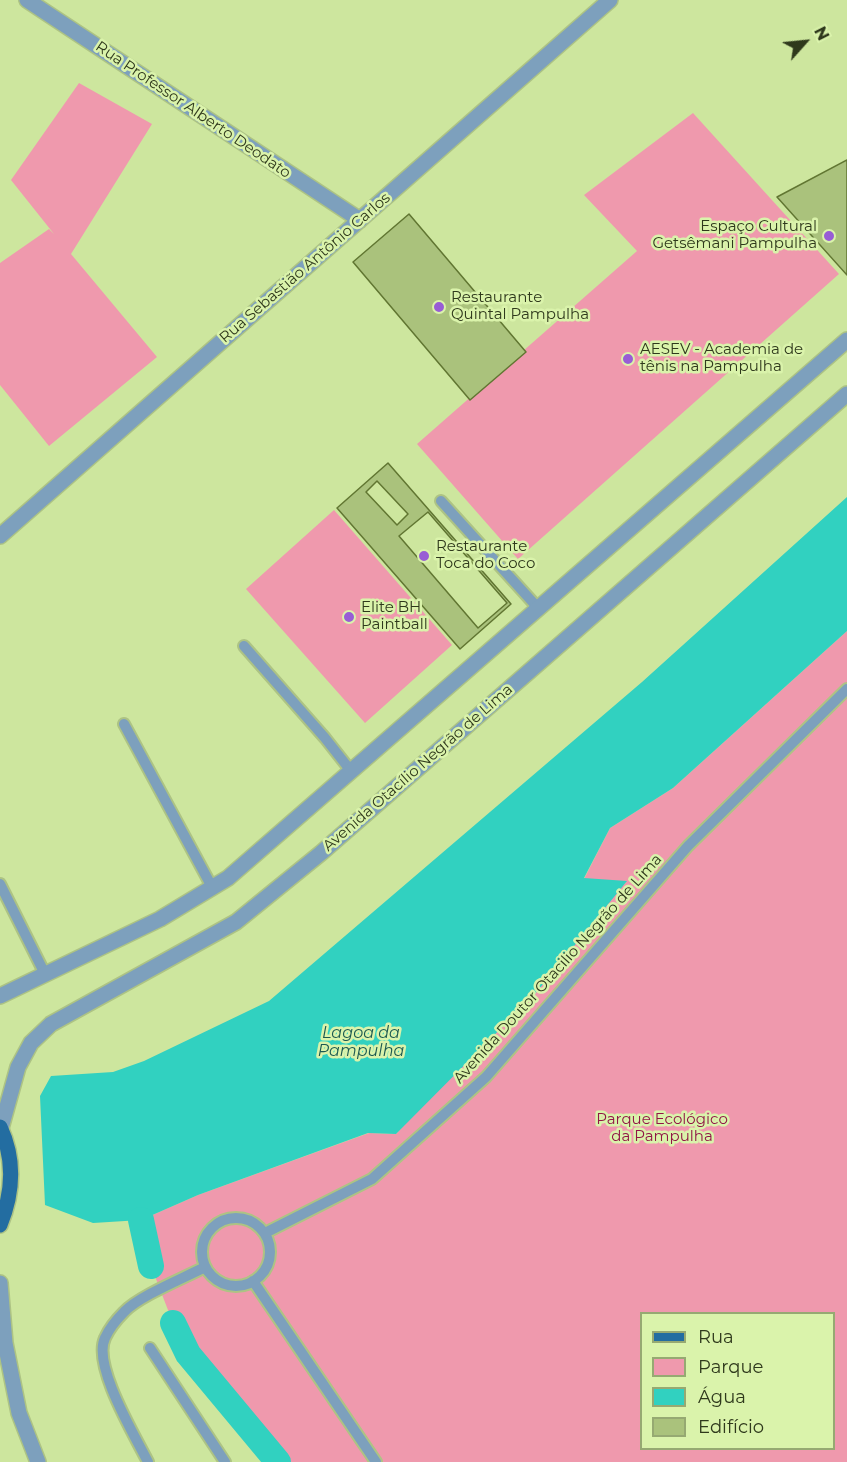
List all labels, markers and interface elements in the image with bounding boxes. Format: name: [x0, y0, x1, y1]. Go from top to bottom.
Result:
north arrow: [775, 12, 835, 72]
text: N: [810, 24, 833, 44]
street label: Rua Professor Alberto Deodato: [92, 38, 294, 182]
street label: Rua Sebastião Antônio Carlos: [216, 189, 394, 347]
place label: Espaço Cultural Getsêmani Pampulha: [652, 218, 817, 253]
marker: Espaço Cultural Getsêmani Pampulha: [822, 229, 836, 243]
place label: Restaurante Quintal Pampulha: [451, 289, 589, 324]
marker: Restaurante Quintal Pampulha: [432, 300, 446, 314]
place label: AESEV - Academia de tênis na Pampulha: [640, 341, 803, 376]
marker: AESEV - Academia de tênis na Pampulha: [621, 352, 635, 366]
place label: Restaurante Toca do Coco: [436, 538, 535, 573]
marker: Restaurante Toca do Coco: [417, 549, 431, 563]
place label: Elite BH Paintball: [361, 599, 428, 634]
marker: Elite BH Paintball: [342, 610, 356, 624]
street label: Avenida Otacílio Negrão de Lima: [319, 681, 517, 855]
street label: Avenida Doutor Otacilio Negrão de Lima: [450, 851, 666, 1087]
water label: Lagoa da Pampulha: [318, 1023, 404, 1061]
park label: Parque Ecológico da Pampulha: [596, 1111, 728, 1146]
legend: [640, 1312, 835, 1450]
text: Rua: [698, 1326, 734, 1348]
text: Parque: [698, 1356, 763, 1378]
text: Água: [698, 1386, 746, 1408]
text: Edifício: [698, 1416, 764, 1438]

